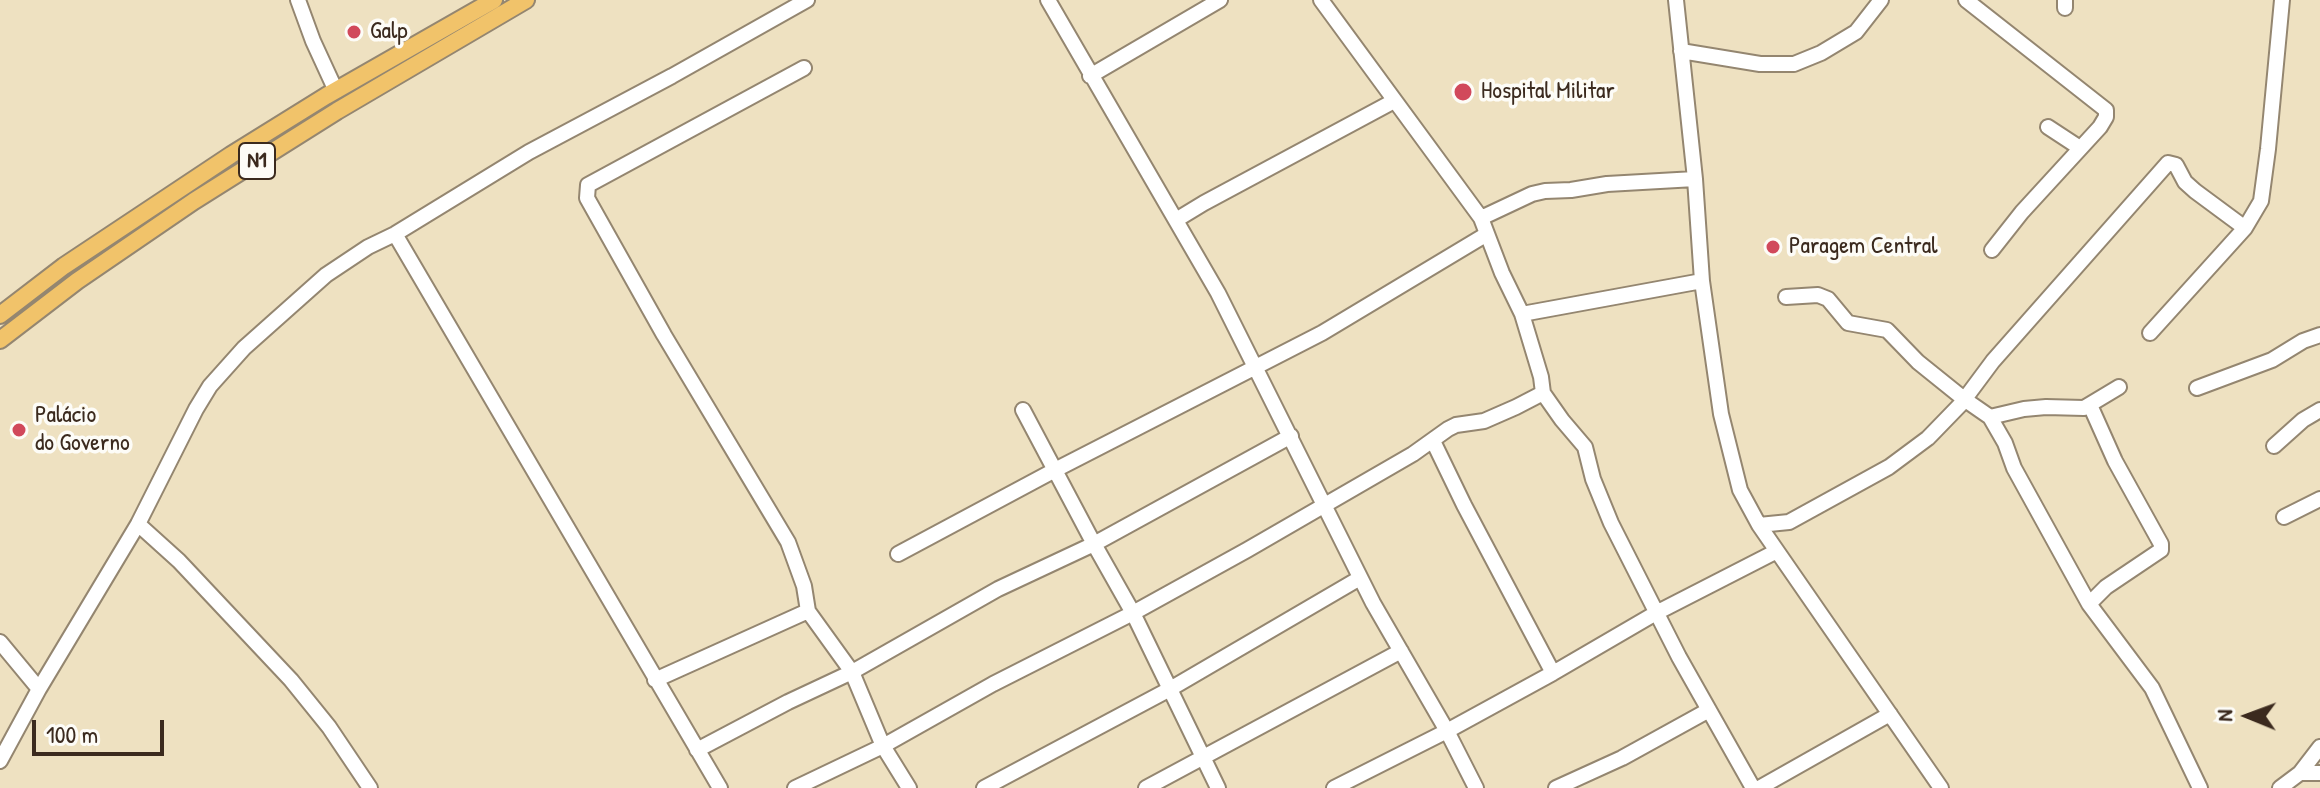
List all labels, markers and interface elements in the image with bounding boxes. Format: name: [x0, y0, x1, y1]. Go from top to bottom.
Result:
place label: Galp: [370, 18, 408, 46]
marker: Galp: [345, 23, 363, 41]
place label: Hospital Militar: [1481, 78, 1615, 106]
marker: Hospital Militar: [1452, 81, 1474, 103]
road number: N1: [239, 143, 275, 179]
place label: Paragem Central: [1789, 233, 1938, 261]
marker: Paragem Central: [1764, 238, 1782, 256]
place label: Palácio do Governo: [35, 402, 130, 458]
marker: Palácio do Governo: [10, 421, 28, 439]
north arrow: [2208, 676, 2288, 756]
scale bar: [36, 704, 168, 754]
text: N: [2209, 709, 2239, 722]
text: 100 m: [46, 718, 98, 750]

